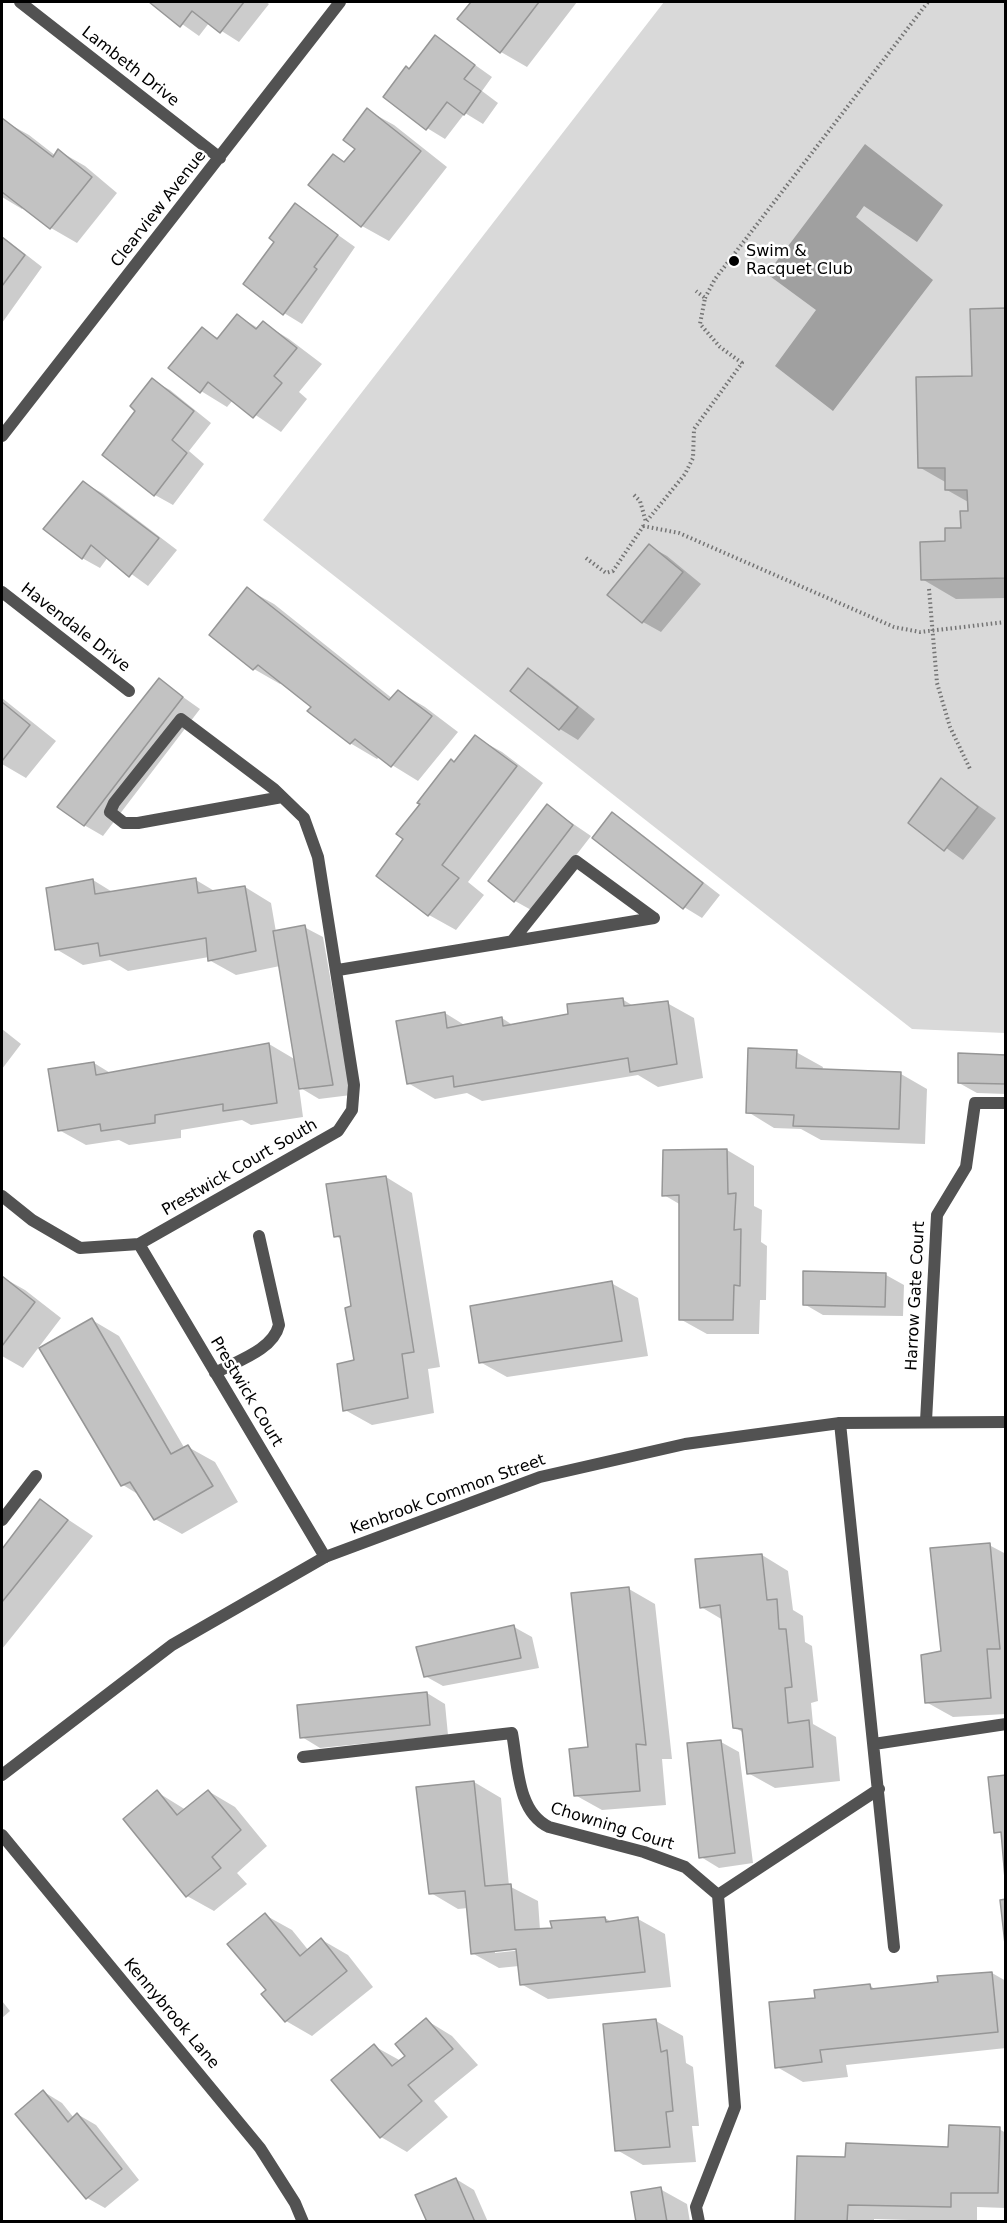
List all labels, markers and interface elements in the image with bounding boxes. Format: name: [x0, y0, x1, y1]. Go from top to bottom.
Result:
street label: Lambeth Drive: [77, 23, 183, 111]
street label: Clearview Avenue: [107, 147, 211, 271]
place label: Swim & Racquet Club: [746, 242, 853, 280]
marker: Swim & Racquet Club: [727, 254, 741, 268]
street label: Havendale Drive: [17, 579, 133, 677]
street label: Prestwick Court South: [159, 1116, 321, 1220]
street label: Harrow Gate Court: [902, 1221, 930, 1371]
street label: Prestwick Court: [206, 1334, 286, 1450]
street label: Kenbrook Common Street: [348, 1451, 548, 1539]
street label: Chowning Court: [548, 1799, 676, 1855]
street label: Kennybrook Lane: [119, 1955, 223, 2073]

